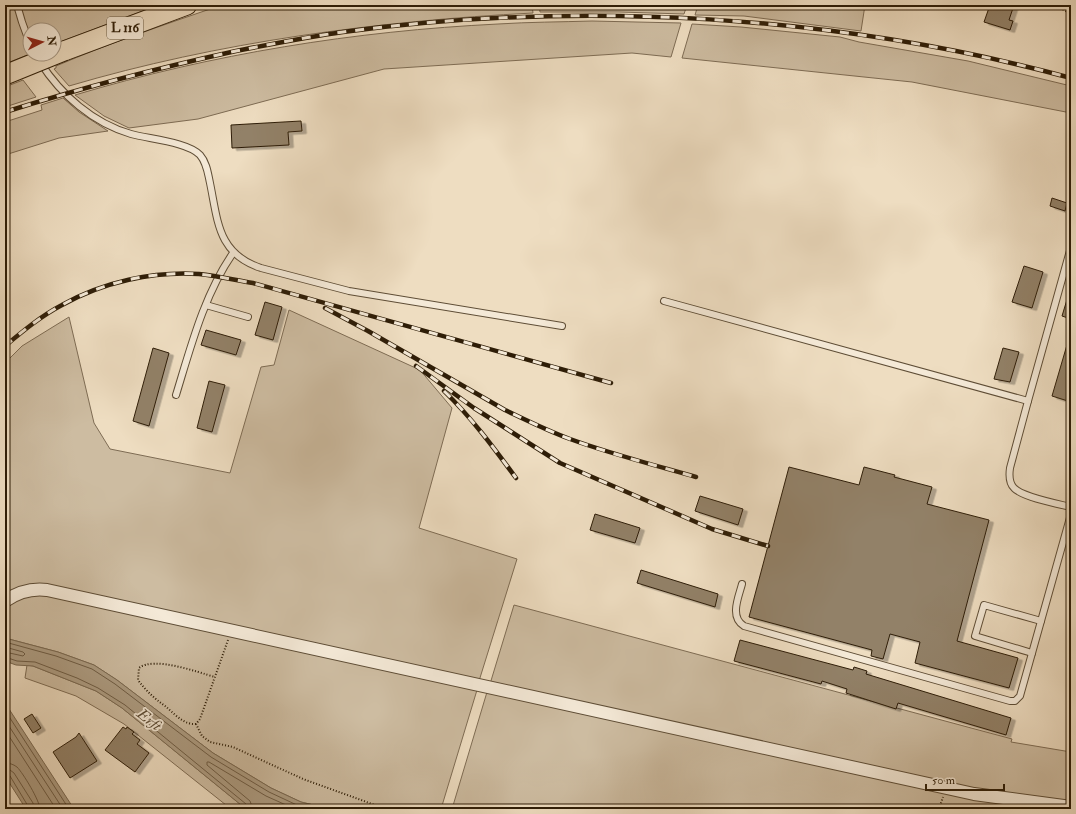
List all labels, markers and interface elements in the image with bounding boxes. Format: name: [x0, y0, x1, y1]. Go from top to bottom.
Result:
road number: L 116: [107, 17, 143, 39]
north arrow: [22, 22, 62, 62]
text: N: [44, 34, 59, 48]
water label: Erft: [132, 704, 166, 736]
scale bar: [926, 766, 1004, 792]
text: 50 m: [932, 773, 956, 788]

